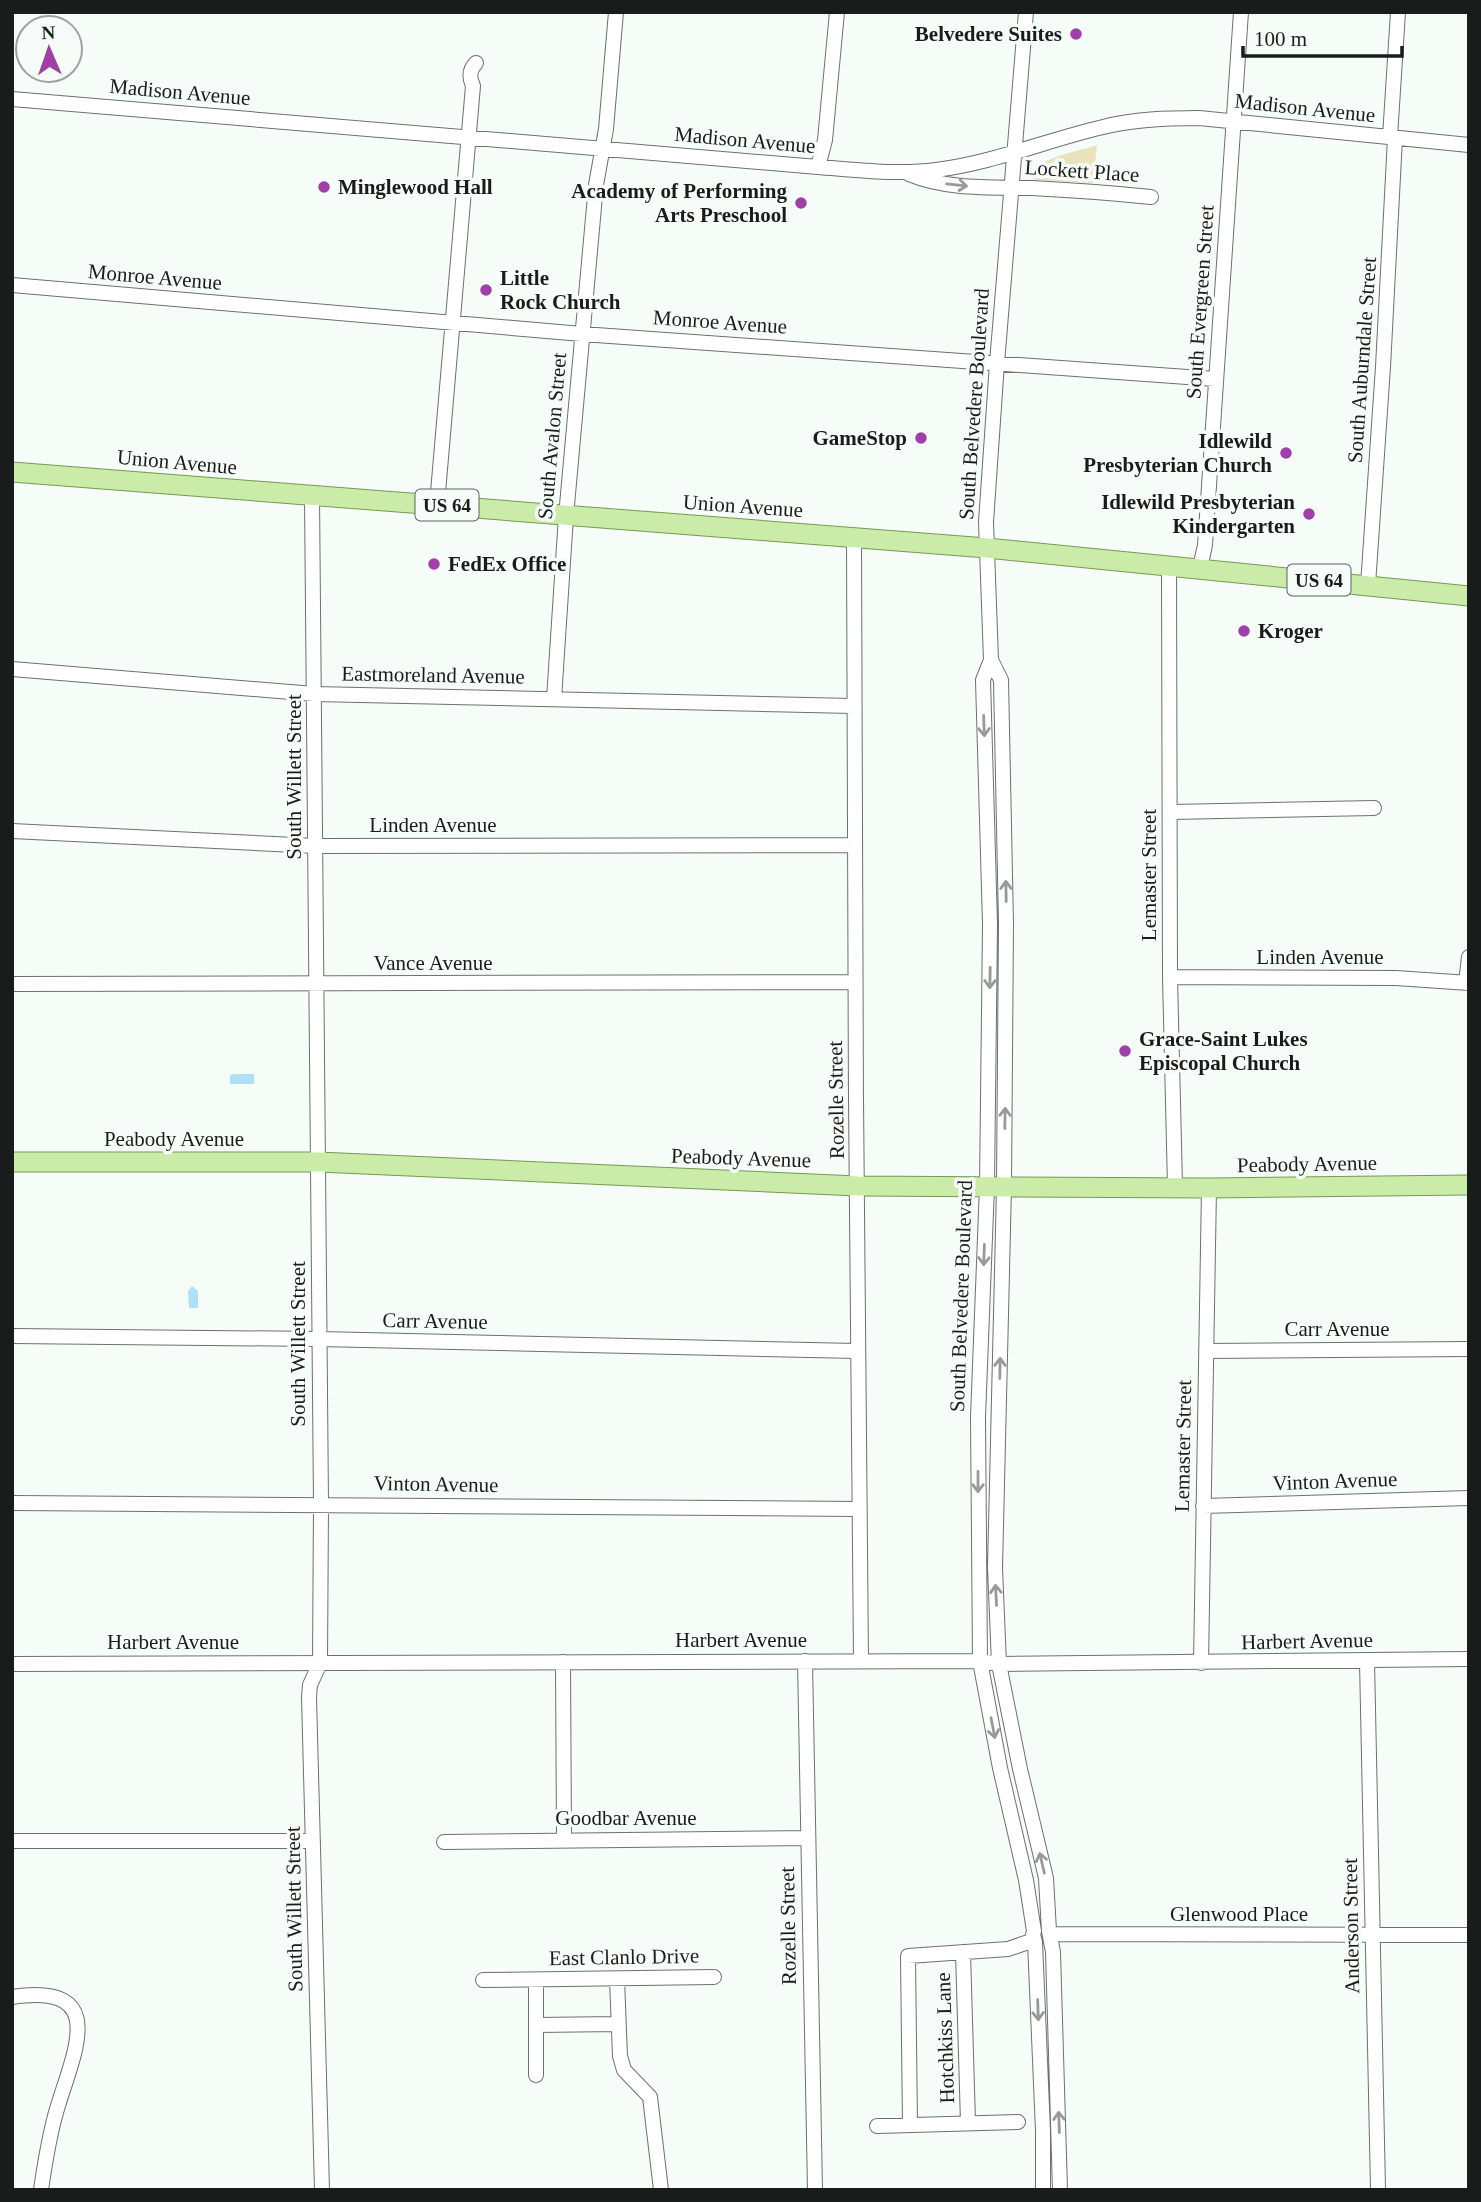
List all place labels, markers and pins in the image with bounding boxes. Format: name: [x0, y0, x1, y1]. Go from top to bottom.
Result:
place label: Belvedere Suites: [915, 22, 1062, 46]
marker: Belvedere Suites: [1068, 26, 1084, 42]
place label: Minglewood Hall: [338, 175, 493, 199]
marker: Minglewood Hall: [316, 179, 332, 195]
place label: Academy of Performing Arts Preschool: [571, 179, 787, 227]
marker: Academy of Performing Arts Preschool: [793, 195, 809, 211]
place label: Little Rock Church: [500, 266, 621, 314]
marker: Little Rock Church: [478, 282, 494, 298]
place label: GameStop: [813, 426, 907, 450]
place label: Idlewild Presbyterian Church: [1083, 429, 1272, 477]
marker: GameStop: [913, 430, 929, 446]
marker: Idlewild Presbyterian Church: [1278, 445, 1294, 461]
place label: Idlewild Presbyterian Kindergarten: [1101, 490, 1295, 538]
marker: Idlewild Presbyterian Kindergarten: [1301, 506, 1317, 522]
place label: FedEx Office: [448, 552, 566, 576]
marker: FedEx Office: [426, 556, 442, 572]
place label: Kroger: [1258, 619, 1323, 643]
marker: Kroger: [1236, 623, 1252, 639]
place label: Grace-Saint Lukes Episcopal Church: [1139, 1027, 1308, 1075]
marker: Grace-Saint Lukes Episcopal Church: [1117, 1043, 1133, 1059]

